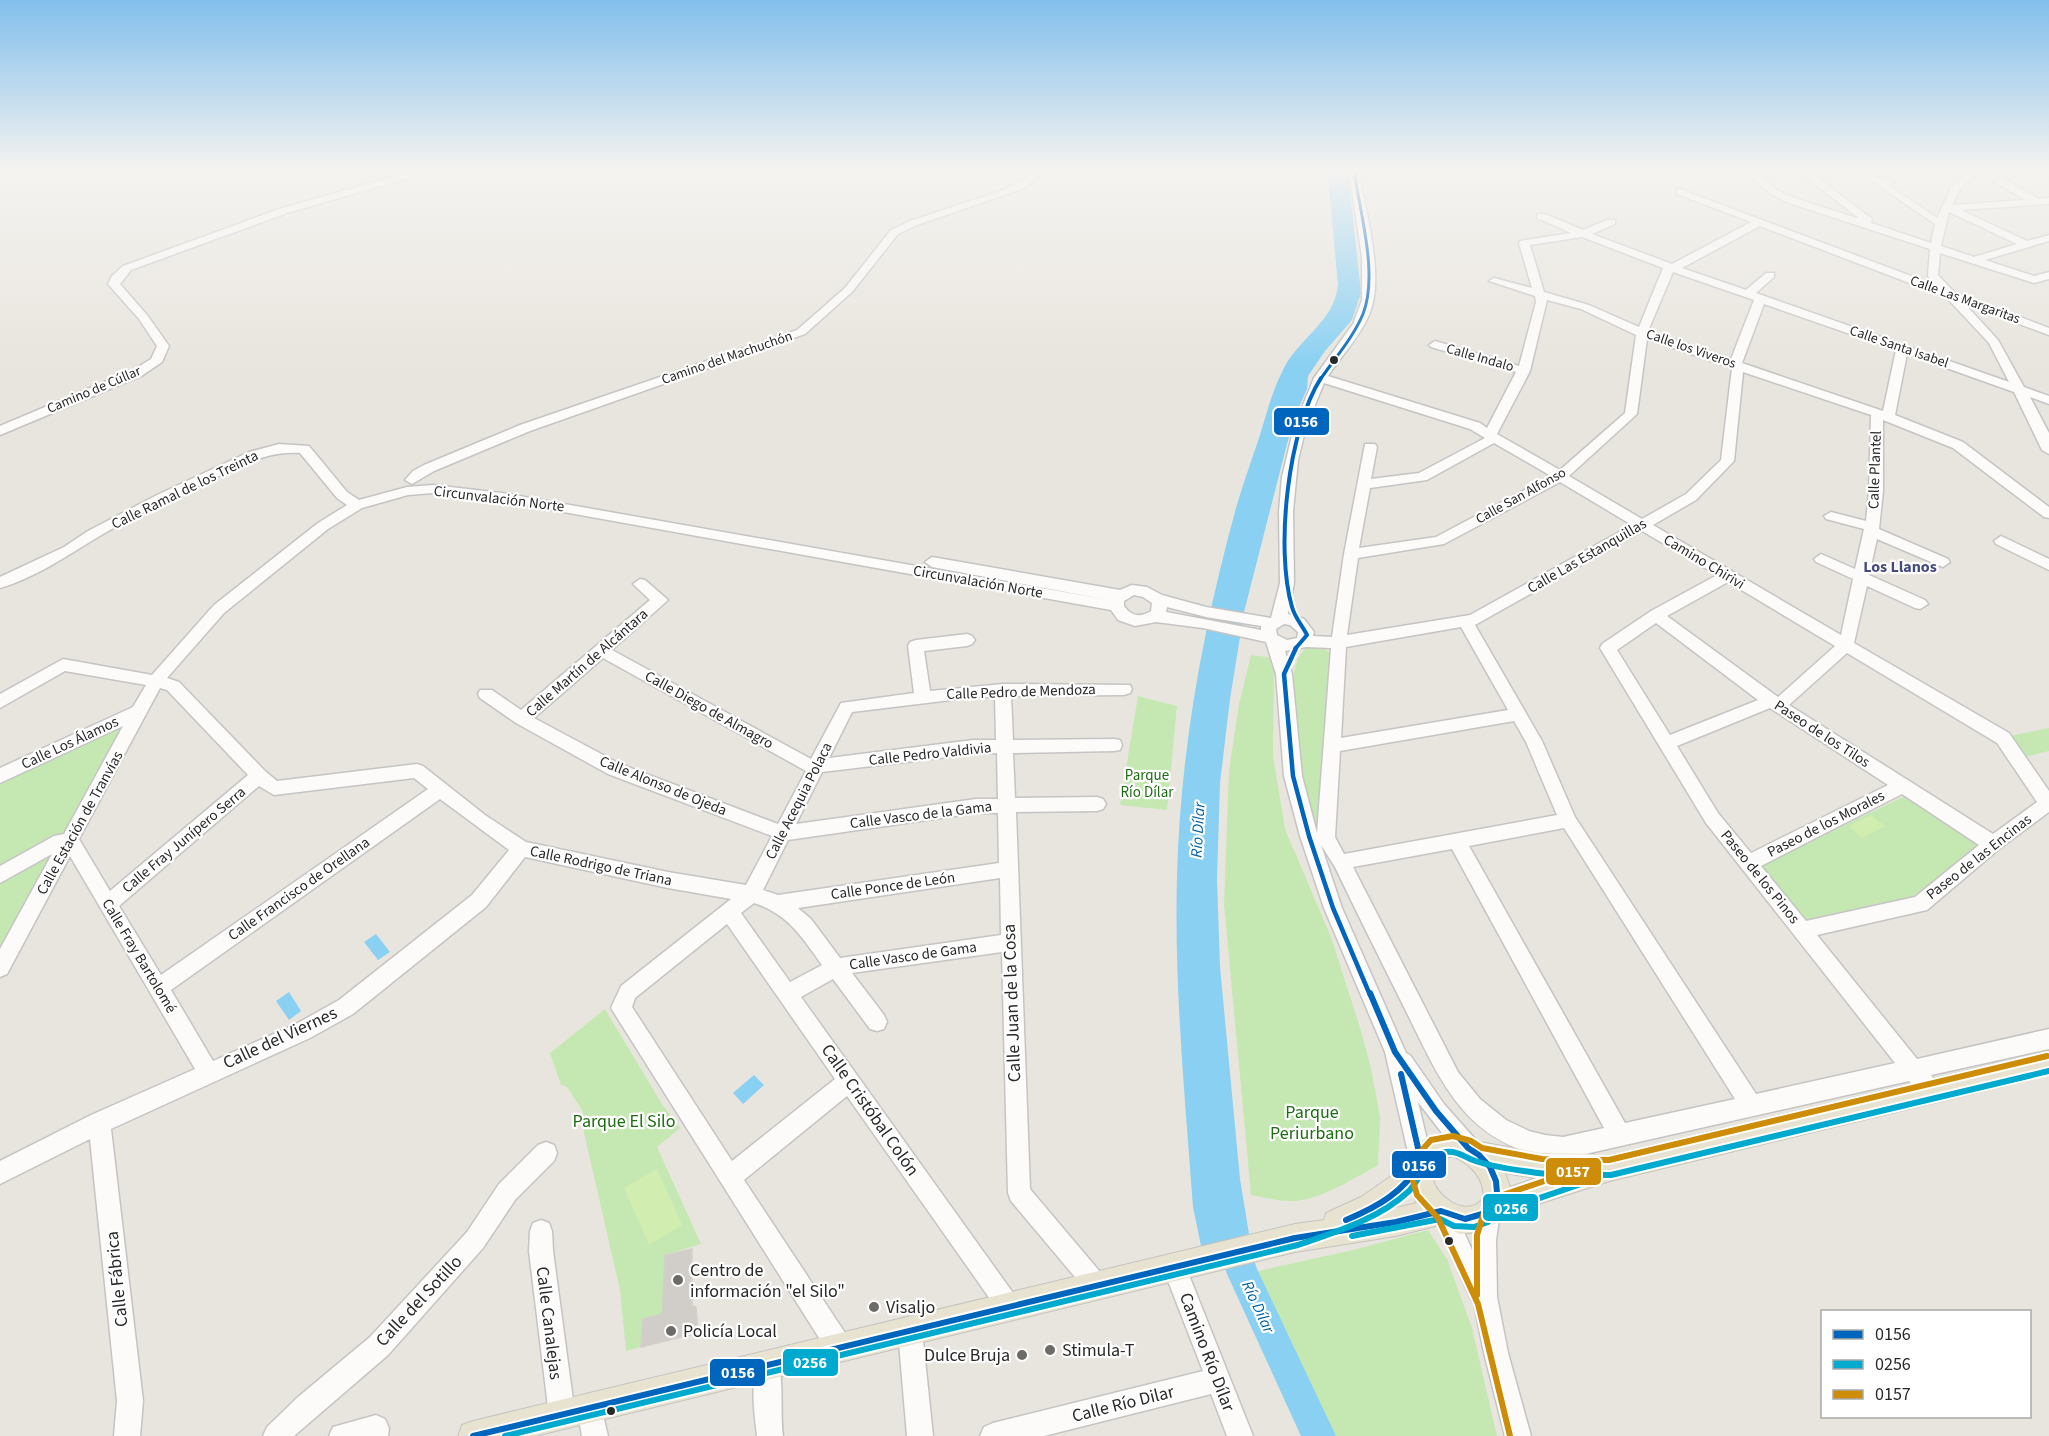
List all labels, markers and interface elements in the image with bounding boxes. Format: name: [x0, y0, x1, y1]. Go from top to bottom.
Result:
street label: Calle Las Margaritas: [1907, 271, 2023, 329]
street label: Calle Santa Isabel: [1847, 321, 1951, 373]
street label: Calle los Viveros: [1643, 324, 1739, 374]
street label: Camino del Machuchón: [659, 326, 795, 390]
street label: Calle Indalo: [1444, 339, 1516, 377]
unlabelled marker: [1328, 354, 1340, 366]
street label: Camino de Cúllar: [44, 361, 144, 419]
line badge: 0156: [1273, 407, 1330, 436]
text: 0156: [1284, 411, 1318, 433]
street label: Calle Plantel: [1863, 430, 1887, 510]
street label: Calle Ramal de los Treinta: [108, 445, 262, 535]
street label: Calle San Alfonso: [1472, 463, 1570, 529]
street label: Circunvalación Norte: [433, 481, 565, 517]
street label: Calle Las Estanquillas: [1524, 513, 1650, 599]
street label: Camino Chirivi: [1659, 529, 1749, 595]
district label: Los Llanos: [1863, 556, 1937, 578]
street label: Circunvalación Norte: [911, 560, 1045, 604]
street label: Calle Martín de Alcántara: [521, 604, 653, 722]
street label: Calle Diego de Almagro: [641, 666, 777, 754]
street label: Calle Pedro de Mendoza: [946, 679, 1096, 705]
street label: Paseo de los Tilos: [1770, 695, 1874, 773]
street label: Calle Los Álamos: [18, 711, 122, 775]
street label: Calle Pedro Valdivia: [868, 737, 992, 771]
street label: Calle Acequia Polaca: [760, 739, 838, 863]
street label: Calle Estación de Tranvías: [32, 747, 128, 899]
street label: Calle Alonso de Ojeda: [596, 751, 730, 821]
park label: Parque Río Dílar: [1121, 765, 1174, 803]
street label: Calle Fray Junípero Serra: [117, 782, 251, 898]
street label: Paseo de los Morales: [1764, 785, 1888, 863]
street label: Calle Vasco de la Gama: [849, 796, 993, 834]
water label: Río Dílar: [1186, 800, 1211, 858]
street label: Paseo de las Encinas: [1922, 809, 2036, 905]
street label: Paseo de los Pinos: [1716, 826, 1804, 928]
street label: Calle Francisco de Orellana: [224, 832, 374, 946]
street label: Calle Rodrigo de Triana: [528, 841, 674, 891]
street label: Calle Ponce de León: [829, 867, 957, 905]
street label: Calle Fray Bartolomé: [96, 895, 182, 1017]
street label: Calle Juan de la Cosa: [997, 923, 1027, 1083]
street label: Calle Vasco de Gama: [848, 937, 978, 975]
street label: Calle del Viernes: [219, 1001, 341, 1075]
street label: Calle Cristóbal Colón: [815, 1039, 925, 1181]
park label: Parque Periurbano: [1270, 1100, 1354, 1146]
park label: Parque El Silo: [573, 1109, 675, 1134]
line badge: 0156: [1391, 1150, 1447, 1179]
text: 0156: [1402, 1155, 1436, 1177]
line badge: 0157: [1545, 1157, 1602, 1186]
text: 0157: [1556, 1161, 1590, 1183]
line badge: 0256: [1482, 1193, 1539, 1222]
text: 0256: [1494, 1198, 1528, 1220]
street label: Calle Fábrica: [100, 1230, 134, 1328]
unlabelled marker: [1443, 1235, 1455, 1247]
street label: Calle del Sotillo: [370, 1250, 468, 1352]
place label: Centro de información "el Silo": [690, 1258, 845, 1304]
street label: Calle Canalejas: [530, 1265, 568, 1381]
marker: Centro de información "el Silo": [671, 1273, 685, 1287]
water label: Río Dílar: [1236, 1277, 1280, 1338]
street label: Camino Río Dílar: [1173, 1289, 1241, 1416]
place label: Visaljo: [886, 1295, 935, 1320]
marker: Visaljo: [867, 1300, 881, 1314]
legend: [1821, 1310, 2031, 1418]
place label: Policía Local: [683, 1319, 777, 1344]
text: 0156: [1875, 1322, 1911, 1347]
marker: Policía Local: [664, 1324, 678, 1338]
place label: Stimula-T: [1062, 1338, 1135, 1363]
place label: Dulce Bruja: [924, 1343, 1010, 1368]
marker: Stimula-T: [1043, 1343, 1057, 1357]
line badge: 0256: [782, 1348, 839, 1377]
marker: Dulce Bruja: [1015, 1348, 1029, 1362]
text: 0256: [793, 1352, 827, 1374]
text: 0256: [1875, 1352, 1911, 1377]
line badge: 0156: [709, 1358, 766, 1387]
text: 0156: [721, 1362, 755, 1384]
street label: Calle Río Dilar: [1069, 1379, 1177, 1429]
text: 0157: [1875, 1382, 1911, 1407]
unlabelled marker: [605, 1405, 617, 1417]

